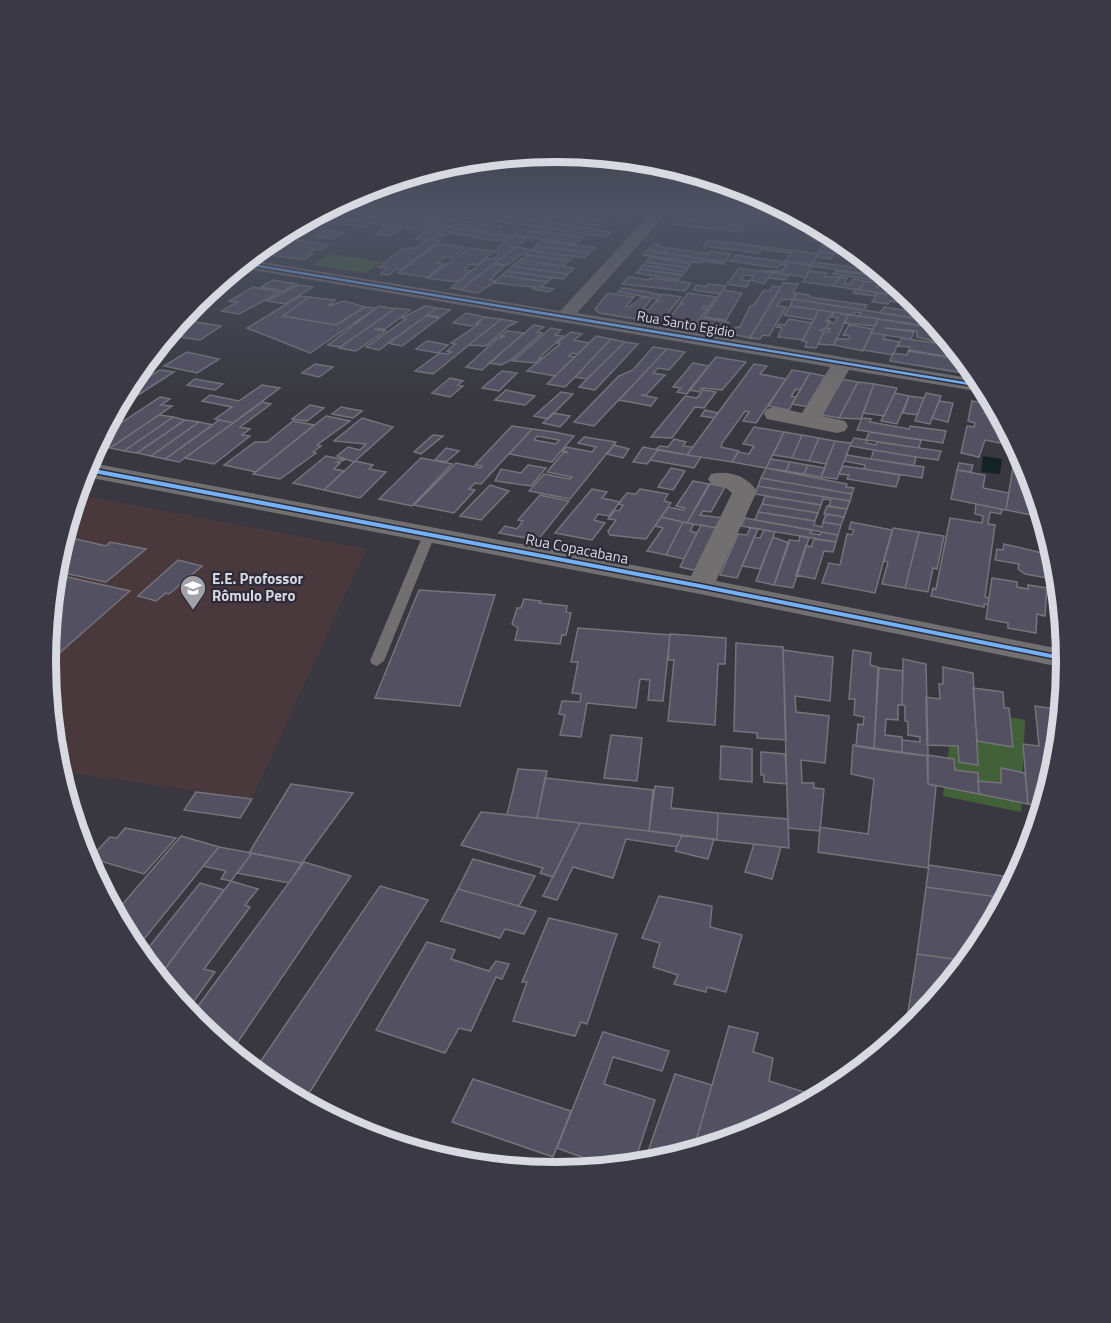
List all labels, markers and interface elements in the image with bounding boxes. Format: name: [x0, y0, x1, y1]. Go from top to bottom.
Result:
street label: Rua Santo Egidio: [635, 305, 737, 342]
street label: Rua Copacabana: [524, 527, 631, 570]
place label: E.E. Profossor Rômulo Pero: [212, 567, 303, 607]
school or university icon: E.E. Profossor Rômulo Pero: [178, 573, 208, 611]

